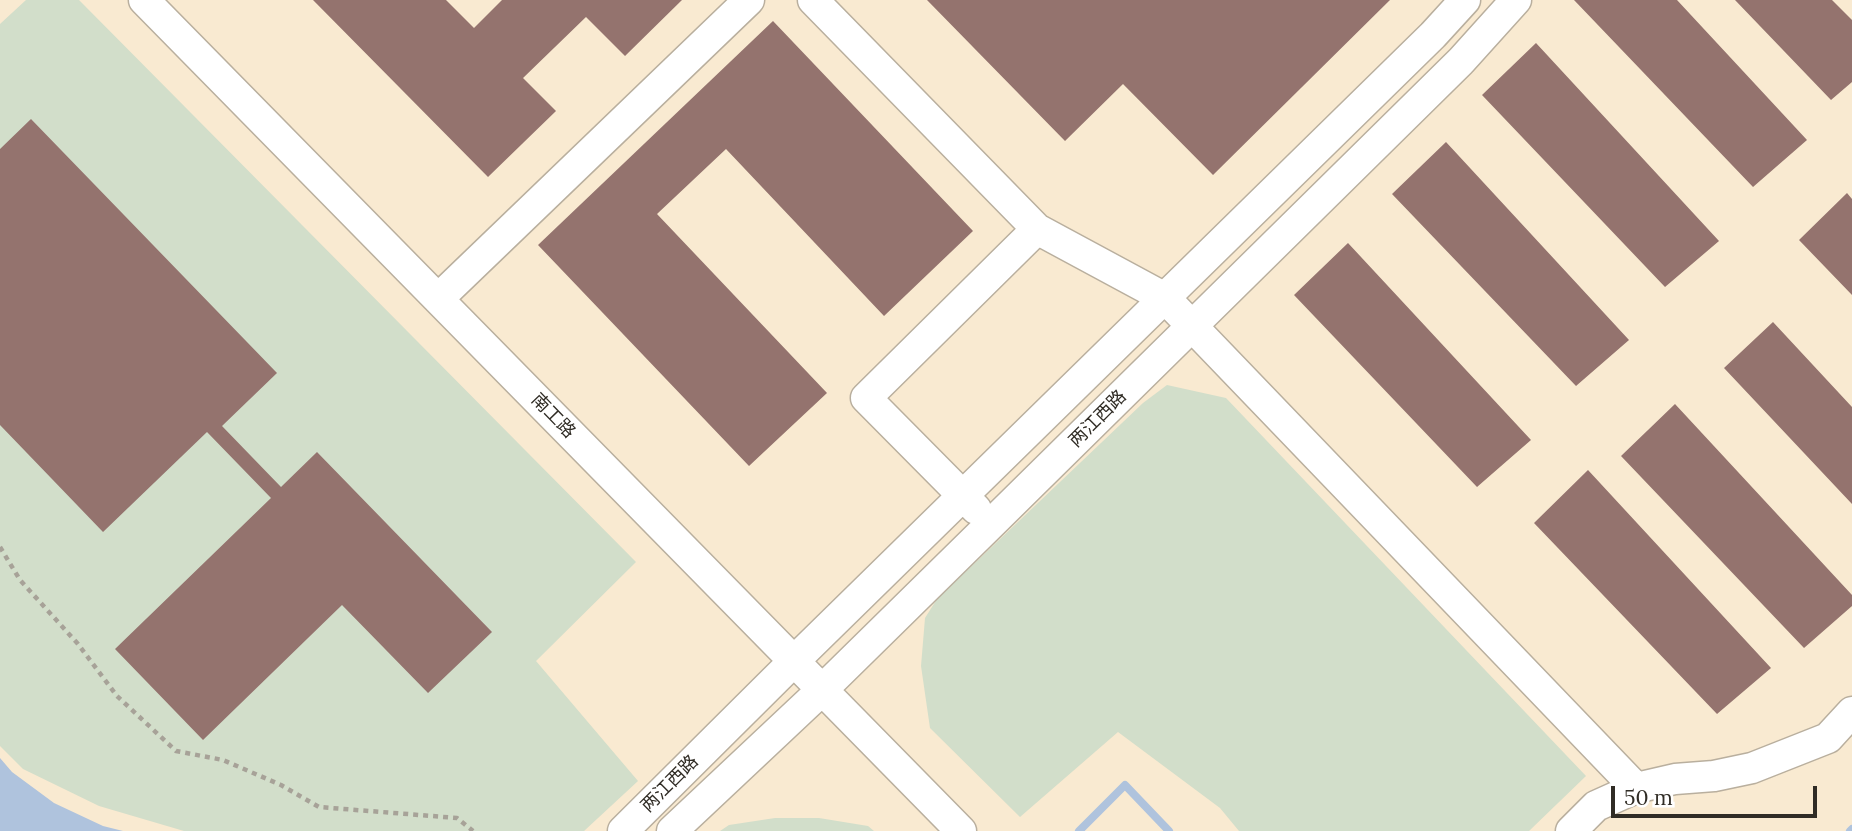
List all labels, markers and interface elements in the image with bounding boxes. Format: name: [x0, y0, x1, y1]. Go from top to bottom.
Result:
street label: 两江西路: [1065, 386, 1131, 452]
street label: 南工路: [526, 389, 580, 443]
street label: 两江西路: [637, 751, 703, 817]
scale bar: [1614, 772, 1820, 816]
text: 50 m: [1624, 784, 1673, 811]

